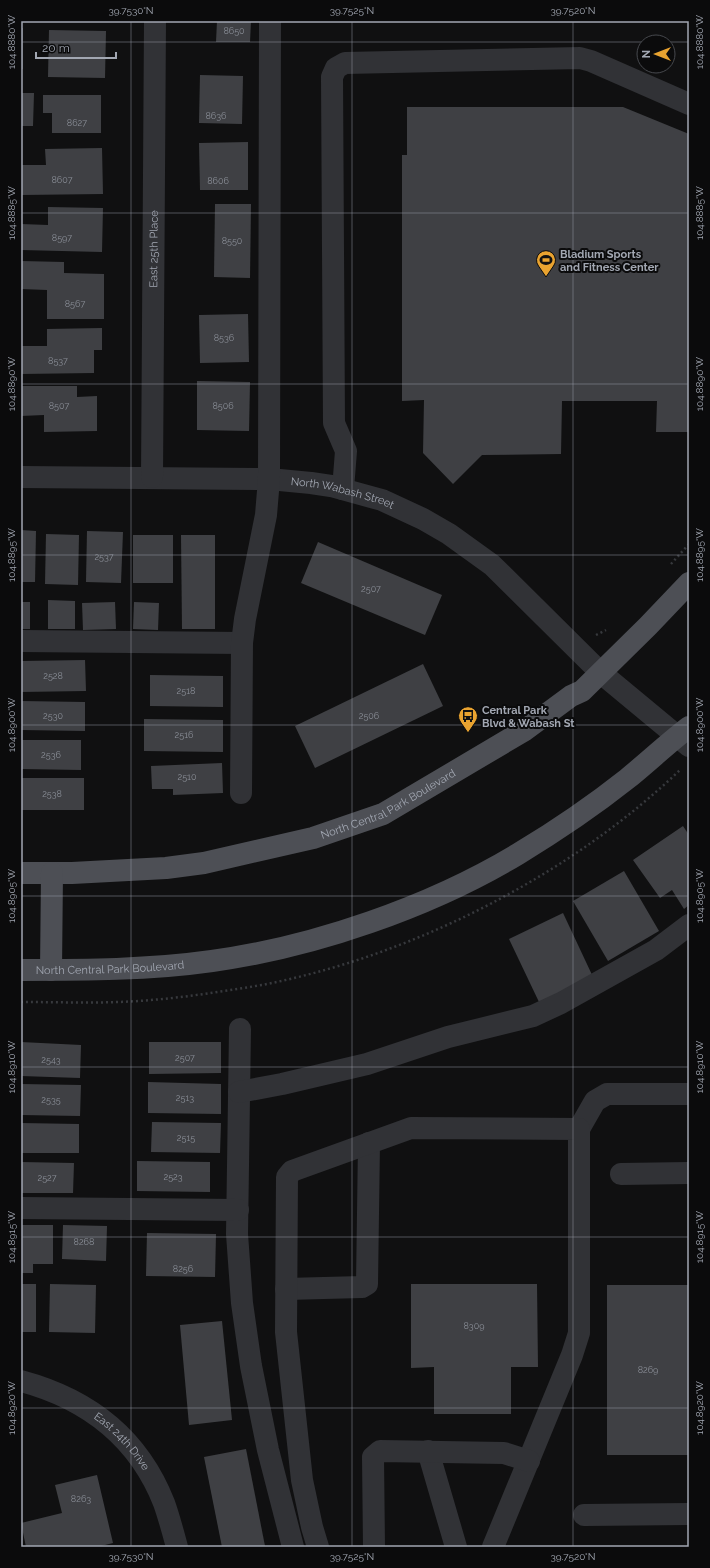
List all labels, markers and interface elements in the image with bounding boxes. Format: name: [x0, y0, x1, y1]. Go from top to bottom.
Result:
text: 39.7530°N: [108, 5, 154, 16]
text: 39.7525°N: [330, 5, 374, 16]
text: 39.7520°N: [551, 5, 596, 16]
text: 104.8880°W: [6, 14, 17, 69]
text: 104.8880°W: [694, 14, 705, 69]
house number: 8650: [223, 26, 245, 36]
scale bar: [36, 34, 116, 60]
north arrow: [636, 34, 676, 74]
text: 20 m: [42, 41, 70, 55]
text: N: [640, 50, 653, 58]
house number: 8636: [206, 111, 227, 121]
house number: 8627: [67, 118, 87, 128]
house number: 8607: [51, 175, 73, 185]
house number: 8606: [207, 176, 229, 186]
text: 104.8885°W: [6, 185, 17, 240]
text: 104.8885°W: [694, 185, 705, 240]
street label: East 25th Place: [147, 210, 161, 288]
house number: 8597: [52, 233, 72, 243]
house number: 8550: [222, 236, 243, 246]
place label: Bladium Sports and Fitness Center: [560, 248, 659, 274]
sports icon: Bladium Sports and Fitness Center: [535, 249, 557, 277]
house number: 8567: [65, 299, 85, 309]
house number: 8536: [214, 333, 235, 343]
text: 104.8890°W: [6, 356, 17, 411]
house number: 8537: [48, 356, 68, 366]
text: 104.8890°W: [694, 356, 705, 411]
house number: 8507: [49, 401, 69, 411]
house number: 8506: [212, 401, 234, 411]
street label: North Wabash Street: [290, 475, 396, 512]
text: 104.8895°W: [6, 527, 17, 582]
text: 104.8895°W: [694, 527, 705, 582]
house number: 2537: [94, 552, 114, 562]
house number: 2507: [361, 584, 381, 594]
house number: 2528: [43, 671, 63, 681]
house number: 2518: [177, 686, 195, 696]
text: 104.8900°W: [6, 697, 17, 752]
text: 104.8900°W: [694, 697, 705, 752]
place label: Central Park Blvd & Wabash St: [482, 704, 575, 730]
bus stop icon: Central Park Blvd & Wabash St: [457, 705, 479, 733]
house number: 2530: [43, 711, 63, 721]
house number: 2506: [359, 711, 380, 721]
house number: 2516: [175, 730, 194, 740]
house number: 2536: [41, 750, 61, 760]
street label: North Central Park Boulevard: [319, 767, 458, 842]
house number: 2510: [178, 772, 197, 782]
house number: 2538: [42, 789, 62, 799]
text: 104.8905°W: [6, 868, 17, 923]
text: 104.8905°W: [694, 868, 705, 923]
street label: North Central Park Boulevard: [36, 958, 185, 977]
text: 104.8910°W: [6, 1040, 17, 1093]
text: 104.8910°W: [694, 1040, 705, 1093]
house number: 2507: [175, 1053, 195, 1063]
house number: 2543: [41, 1055, 61, 1065]
house number: 2513: [176, 1093, 194, 1103]
house number: 2535: [41, 1095, 61, 1105]
house number: 2515: [177, 1133, 195, 1143]
house number: 2523: [163, 1172, 183, 1182]
house number: 2527: [37, 1173, 57, 1183]
text: 104.8915°W: [6, 1210, 17, 1263]
text: 104.8915°W: [694, 1210, 705, 1263]
house number: 8268: [74, 1237, 94, 1247]
house number: 8256: [173, 1264, 194, 1274]
house number: 8309: [464, 1321, 484, 1331]
house number: 8269: [638, 1365, 658, 1375]
text: 104.8920°W: [6, 1381, 17, 1435]
text: 104.8920°W: [694, 1381, 705, 1435]
street label: East 24th Drive: [92, 1410, 152, 1473]
house number: 8263: [71, 1494, 91, 1504]
text: 39.7530°N: [108, 1551, 154, 1562]
text: 39.7525°N: [330, 1551, 374, 1562]
text: 39.7520°N: [551, 1551, 596, 1562]

